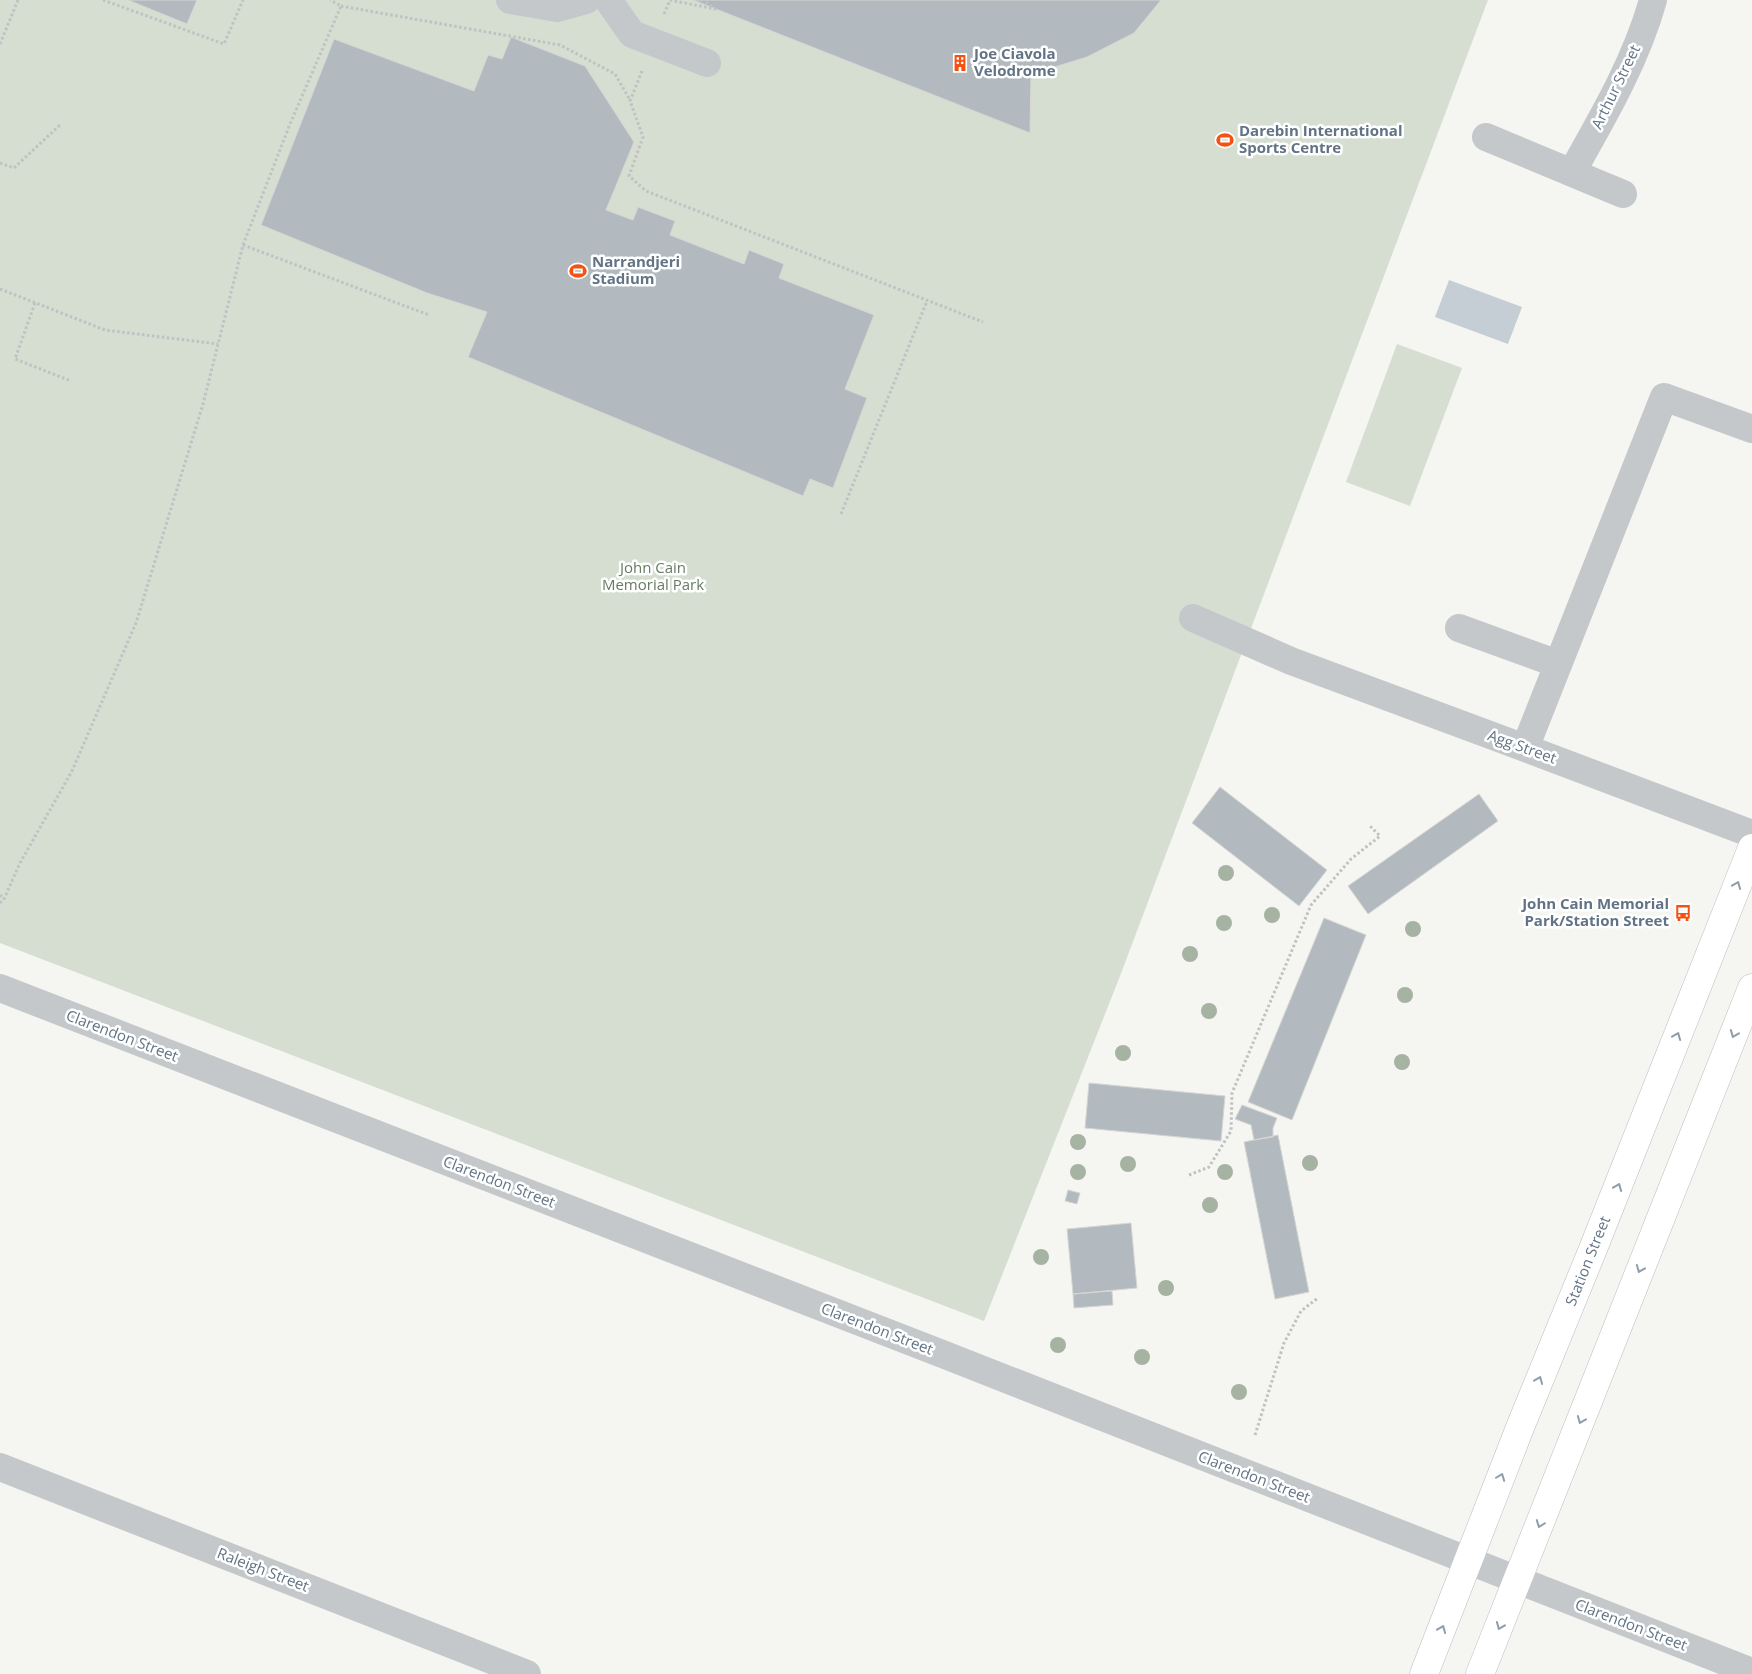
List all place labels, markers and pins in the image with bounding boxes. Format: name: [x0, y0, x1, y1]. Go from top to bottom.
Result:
place label: Joe Ciavola Velodrome: [972, 43, 1056, 80]
building icon: Joe Ciavola Velodrome: [950, 53, 970, 73]
place label: Darebin International Sports Centre: [1239, 120, 1402, 157]
sports icon: Darebin International Sports Centre: [1215, 130, 1235, 150]
place label: Narrandjeri Stadium: [592, 251, 680, 288]
sports icon: Narrandjeri Stadium: [568, 261, 588, 281]
place label: John Cain Memorial Park/Station Street: [1520, 893, 1669, 930]
bus stop icon: John Cain Memorial Park/Station Street: [1673, 903, 1693, 923]

